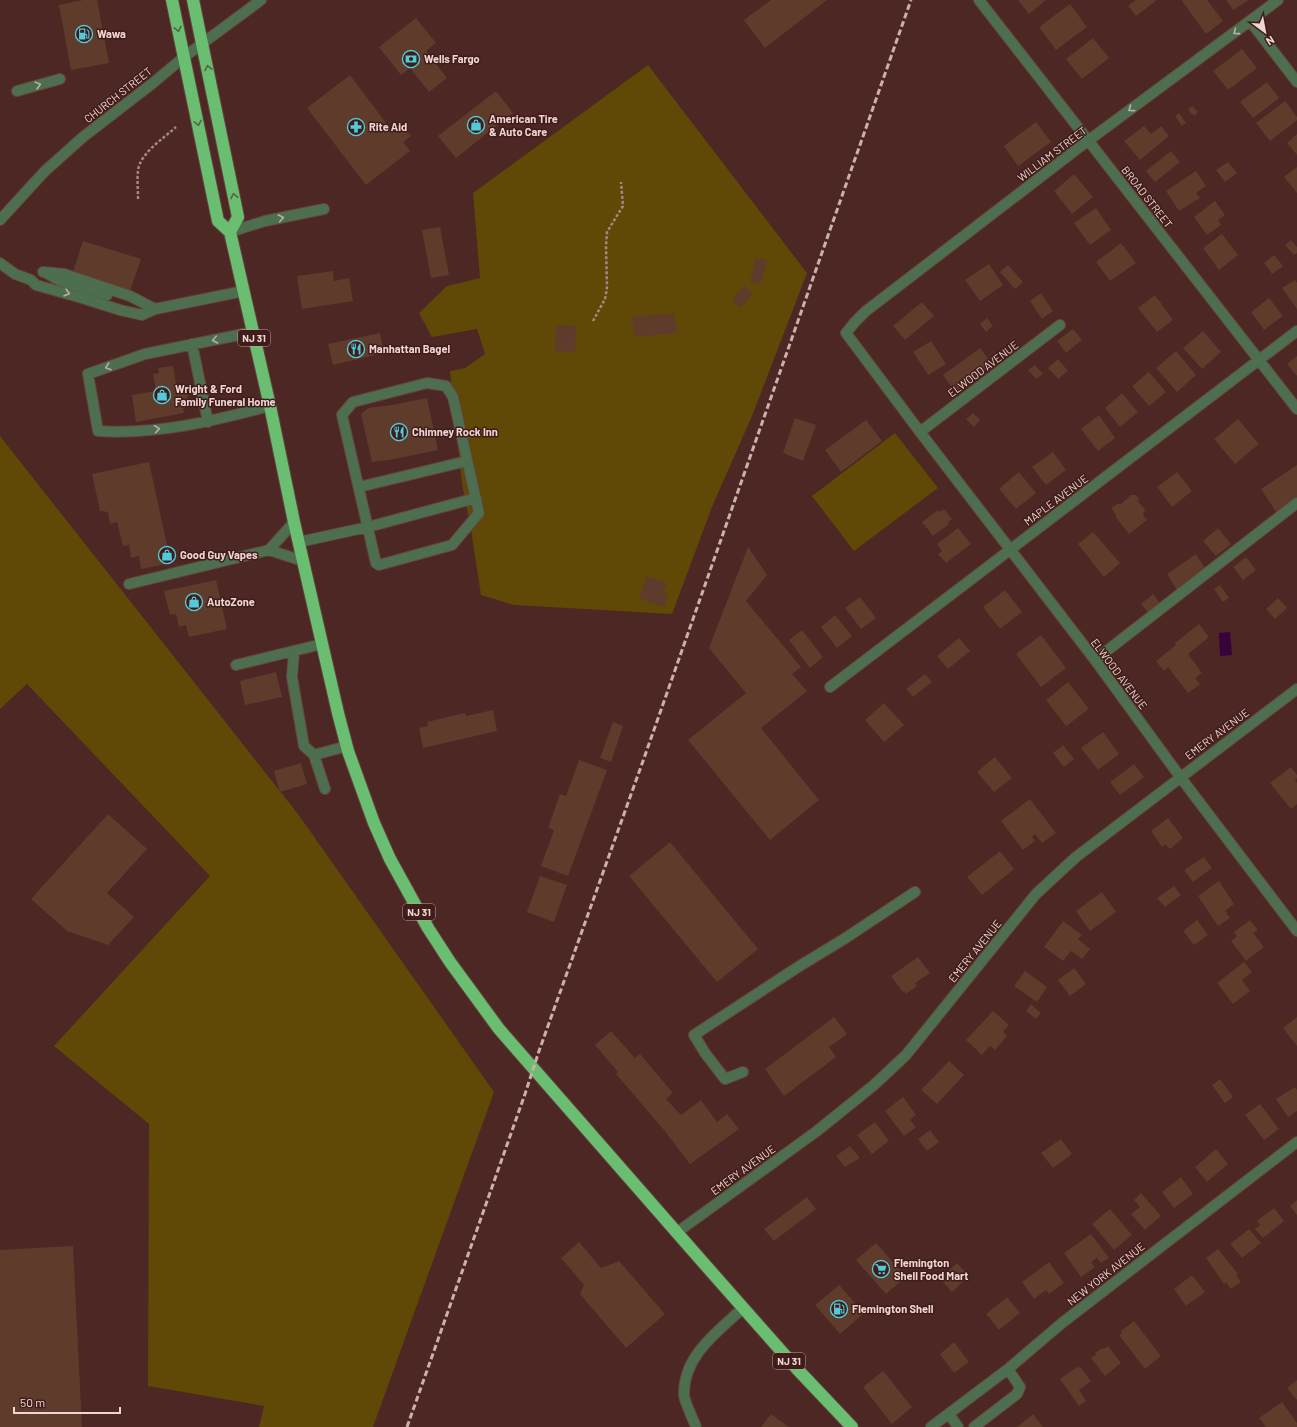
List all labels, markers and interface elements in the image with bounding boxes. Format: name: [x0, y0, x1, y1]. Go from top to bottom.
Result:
north arrow: [1245, 12, 1285, 52]
fuel station icon: Wawa: [74, 24, 94, 44]
one-way arrow: [173, 26, 182, 32]
place label: Wawa: [97, 27, 126, 40]
one-way arrow: [1233, 27, 1240, 34]
text: N: [1264, 33, 1277, 48]
bank icon: Wells Fargo: [401, 49, 421, 69]
place label: Wells Fargo: [424, 52, 480, 65]
street label: CHURCH STREET: [81, 64, 154, 125]
one-way arrow: [204, 65, 212, 71]
one-way arrow: [35, 81, 42, 90]
one-way arrow: [1128, 104, 1135, 112]
place label: American Tire & Auto Care: [489, 112, 558, 138]
shop icon: American Tire & Auto Care: [466, 115, 486, 135]
pharmacy icon: Rite Aid: [346, 117, 366, 137]
one-way arrow: [193, 120, 201, 126]
place label: Rite Aid: [369, 120, 407, 133]
street label: WILLIAM STREET: [1015, 123, 1089, 184]
street label: BROAD STREET: [1119, 163, 1176, 230]
one-way arrow: [230, 192, 239, 199]
one-way arrow: [278, 214, 284, 223]
one-way arrow: [64, 289, 70, 297]
road number: NJ 31: [238, 330, 270, 346]
one-way arrow: [212, 335, 218, 343]
street label: ELWOOD AVENUE: [945, 338, 1021, 399]
restaurant icon: Manhattan Bagel: [346, 339, 366, 359]
place label: Manhattan Bagel: [369, 342, 450, 355]
one-way arrow: [105, 362, 112, 370]
place label: Wright & Ford Family Funeral Home: [175, 382, 276, 408]
shop icon: Wright & Ford Family Funeral Home: [152, 385, 172, 405]
restaurant icon: Chimney Rock Inn: [389, 422, 409, 442]
one-way arrow: [154, 425, 160, 434]
place label: Chimney Rock Inn: [412, 425, 498, 438]
street label: MAPLE AVENUE: [1021, 471, 1090, 528]
shop icon: Good Guy Vapes: [157, 545, 177, 565]
place label: Good Guy Vapes: [180, 548, 258, 561]
shop icon: AutoZone: [184, 592, 204, 612]
place label: AutoZone: [207, 595, 255, 608]
street label: ELWOOD AVENUE: [1089, 636, 1150, 712]
street label: EMERY AVENUE: [1182, 705, 1251, 762]
road number: NJ 31: [403, 904, 435, 920]
street label: EMERY AVENUE: [945, 917, 1004, 985]
street label: EMERY AVENUE: [708, 1142, 778, 1197]
street label: NEW YORK AVENUE: [1064, 1239, 1147, 1308]
place label: Flemington Shell Food Mart: [894, 1256, 968, 1282]
supermarket icon: Flemington Shell Food Mart: [871, 1259, 891, 1279]
fuel station icon: Flemington Shell: [829, 1299, 849, 1319]
place label: Flemington Shell: [852, 1302, 934, 1315]
road number: NJ 31: [773, 1353, 805, 1369]
scale bar: [14, 1389, 120, 1415]
text: 50 m: [20, 1395, 45, 1409]

